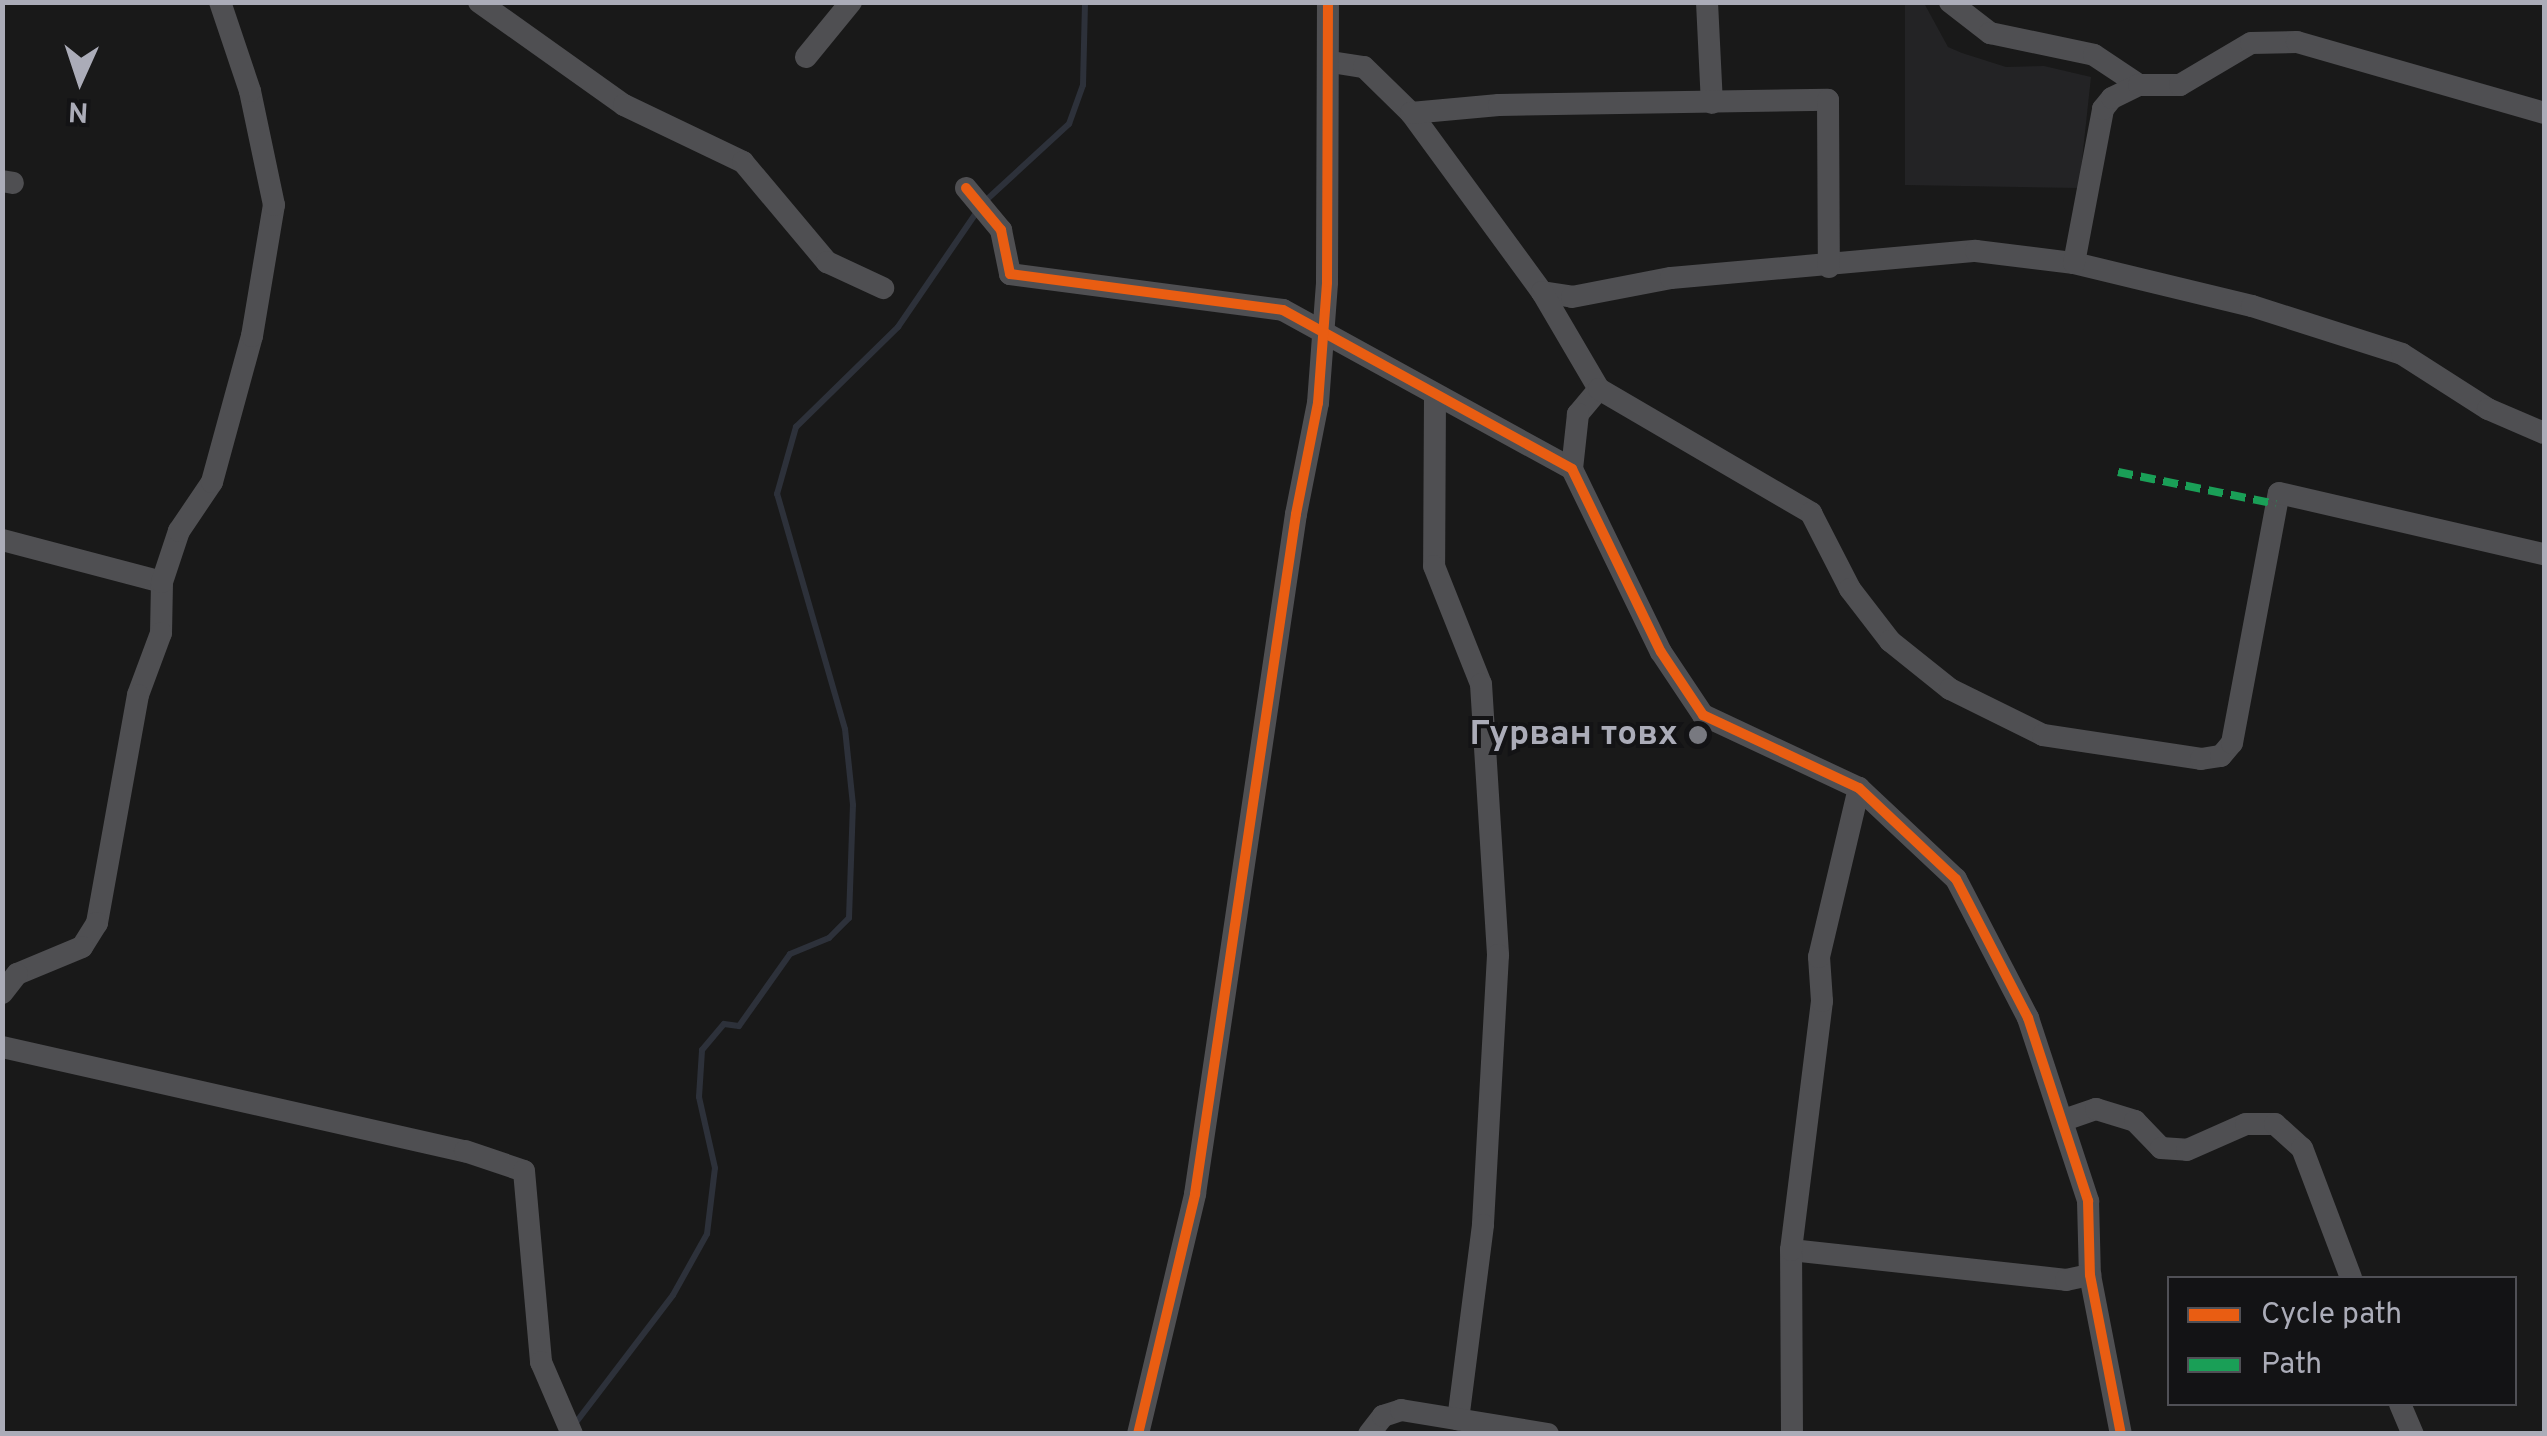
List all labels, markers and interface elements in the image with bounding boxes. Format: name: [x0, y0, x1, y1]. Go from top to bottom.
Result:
north arrow: [30, 30, 130, 130]
text: N: [67, 91, 89, 128]
place label: Гурван товх: [1470, 714, 1678, 756]
marker: Гурван товх: [1687, 724, 1709, 746]
legend: [2167, 1276, 2517, 1406]
text: Cycle path: [2261, 1297, 2402, 1334]
text: Path: [2261, 1347, 2322, 1384]

